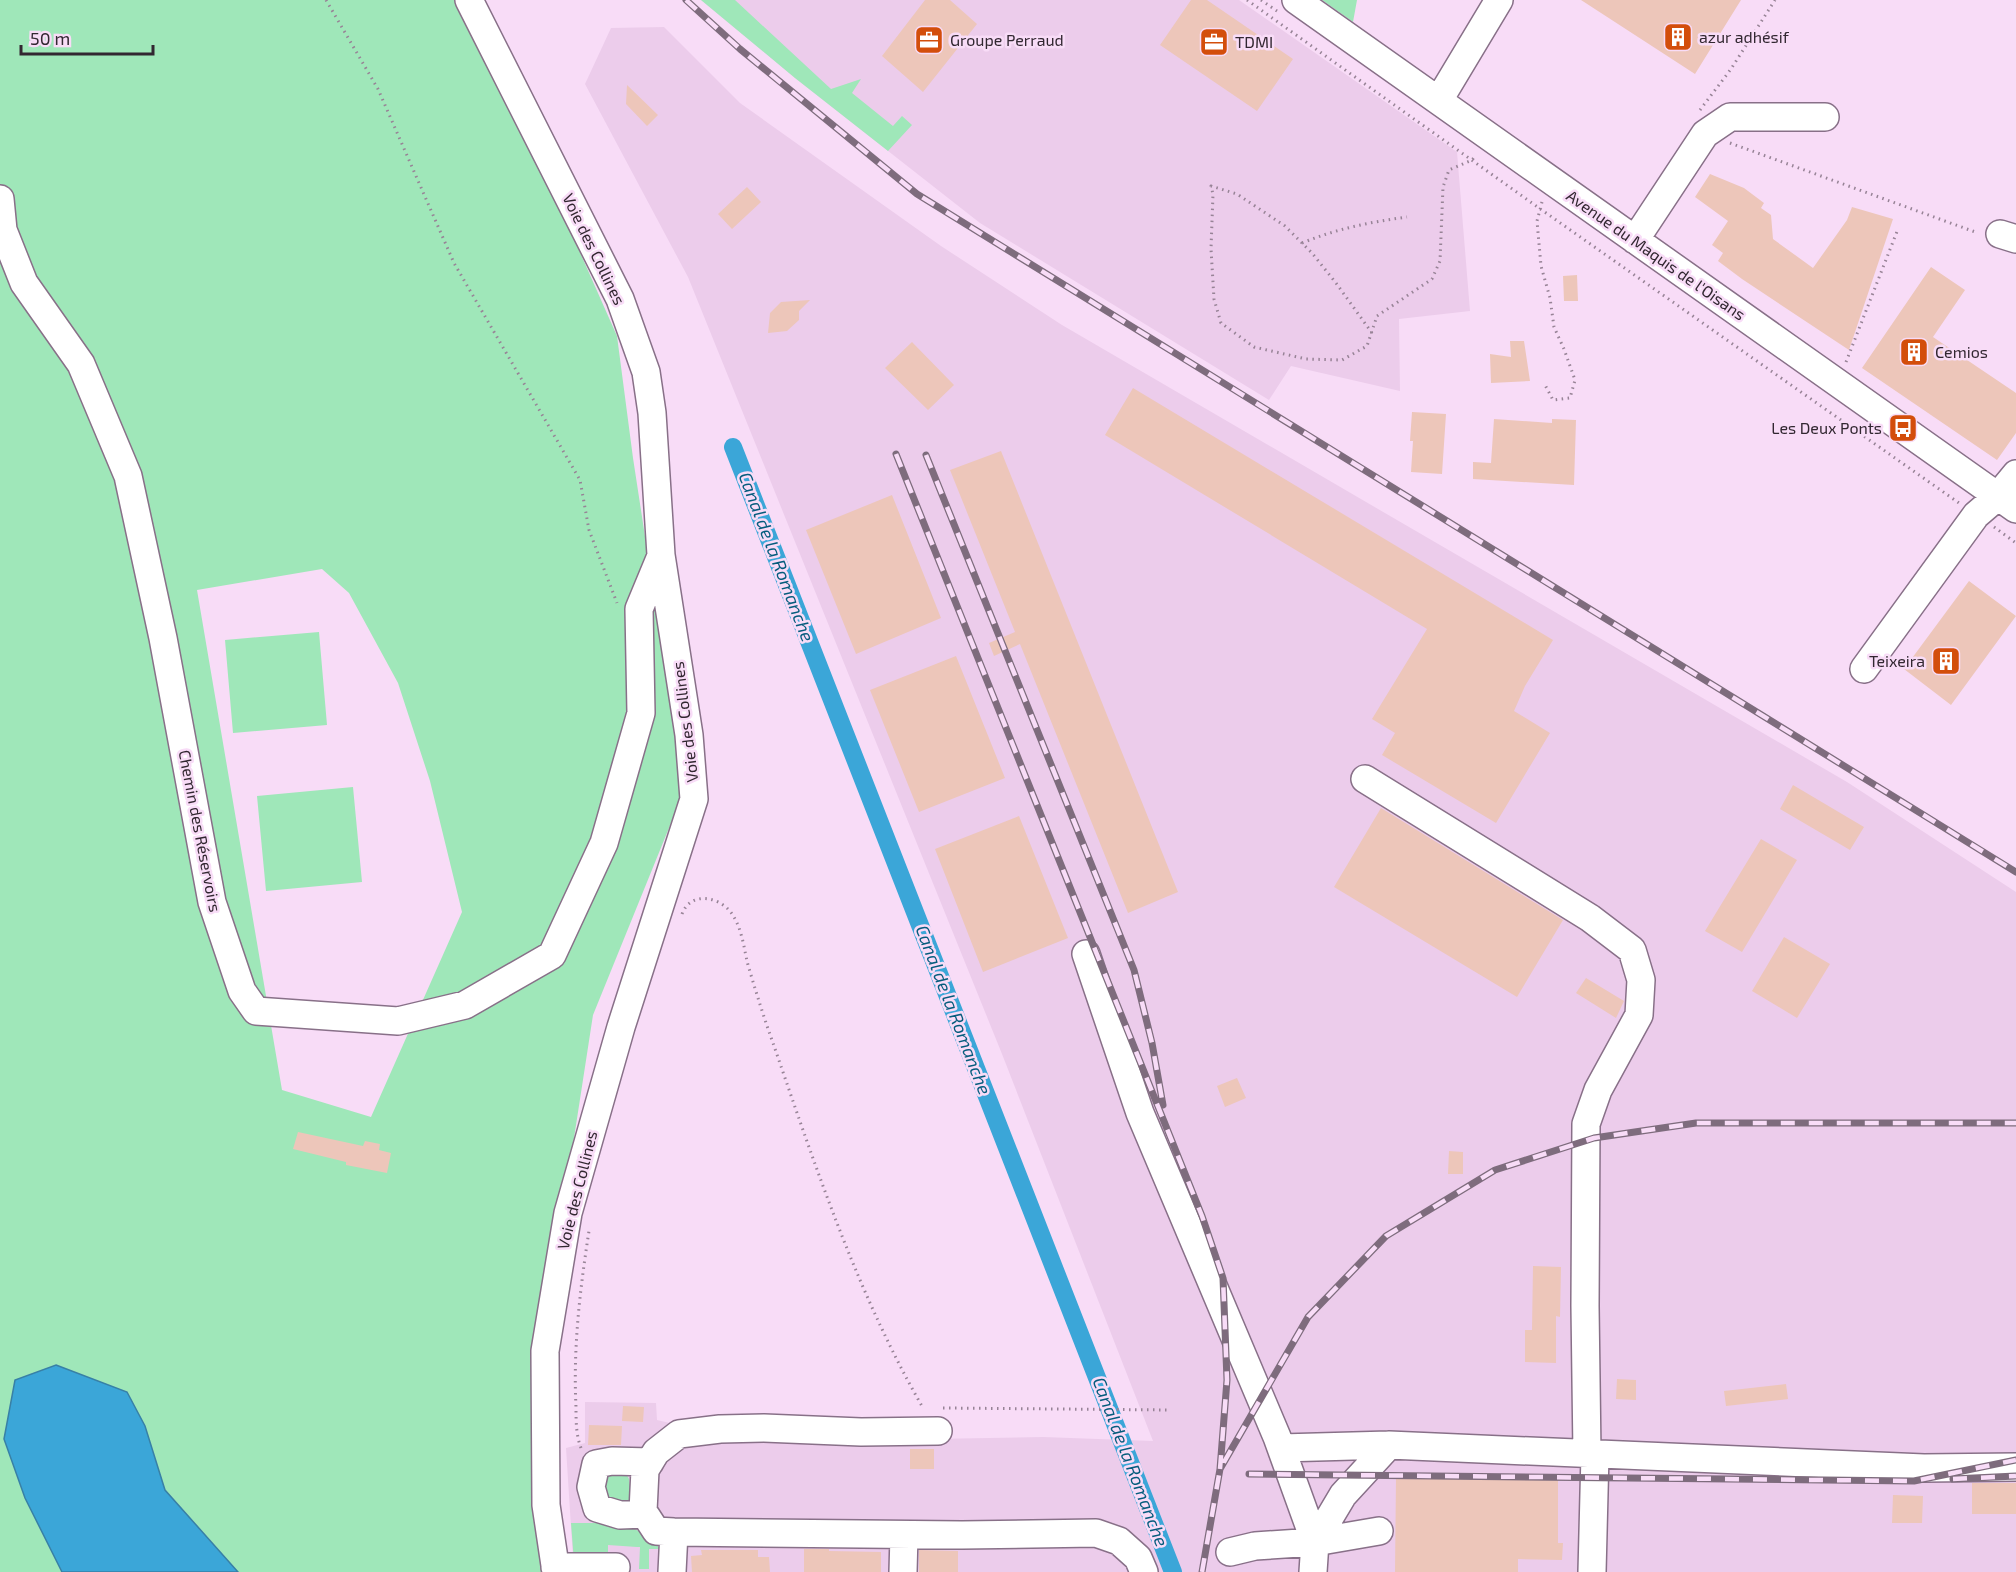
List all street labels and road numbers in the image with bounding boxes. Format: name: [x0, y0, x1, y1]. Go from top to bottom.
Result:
street label: Avenue du Maquis de l'Oisans: [1563, 185, 1749, 324]
street label: Voie des Collines: [559, 190, 630, 308]
street label: Voie des Collines: [668, 661, 701, 784]
street label: Chemin des Réservoirs: [175, 748, 226, 914]
street label: Voie des Collines: [553, 1129, 600, 1251]

